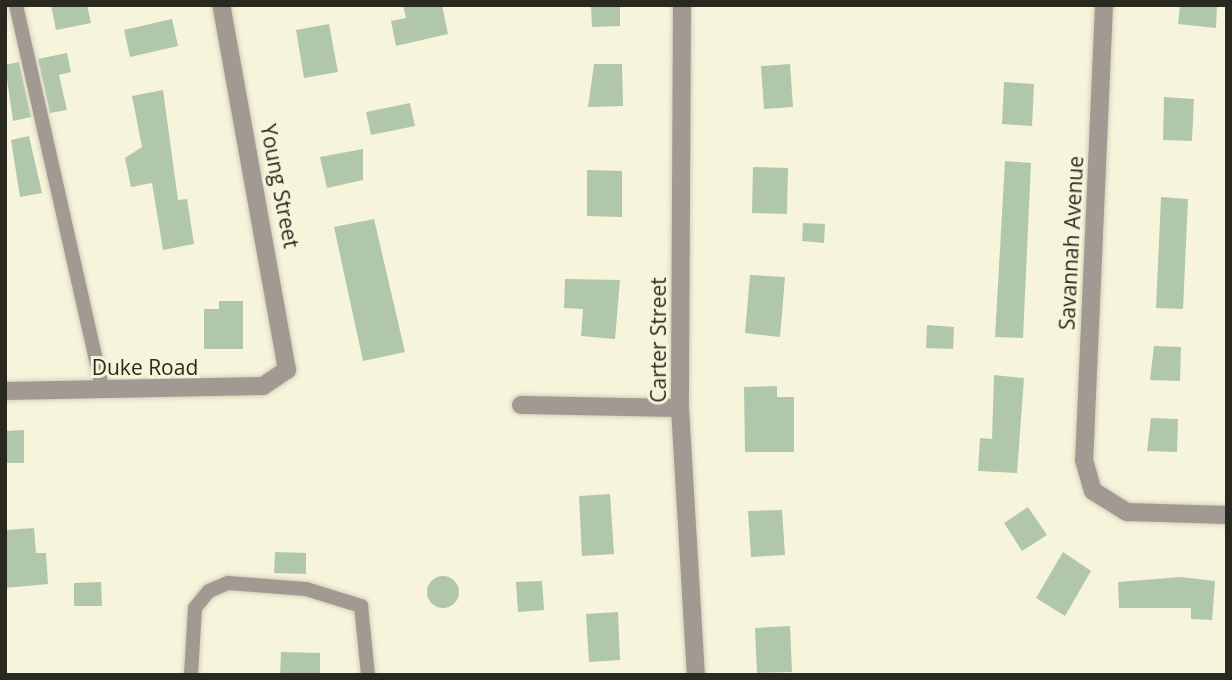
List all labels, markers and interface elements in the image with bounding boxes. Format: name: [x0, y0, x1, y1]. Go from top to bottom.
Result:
street label: Young Street: [256, 122, 304, 250]
street label: Savannah Avenue: [1054, 155, 1088, 331]
street label: Carter Street: [645, 277, 671, 403]
street label: Duke Road: [92, 354, 198, 380]

